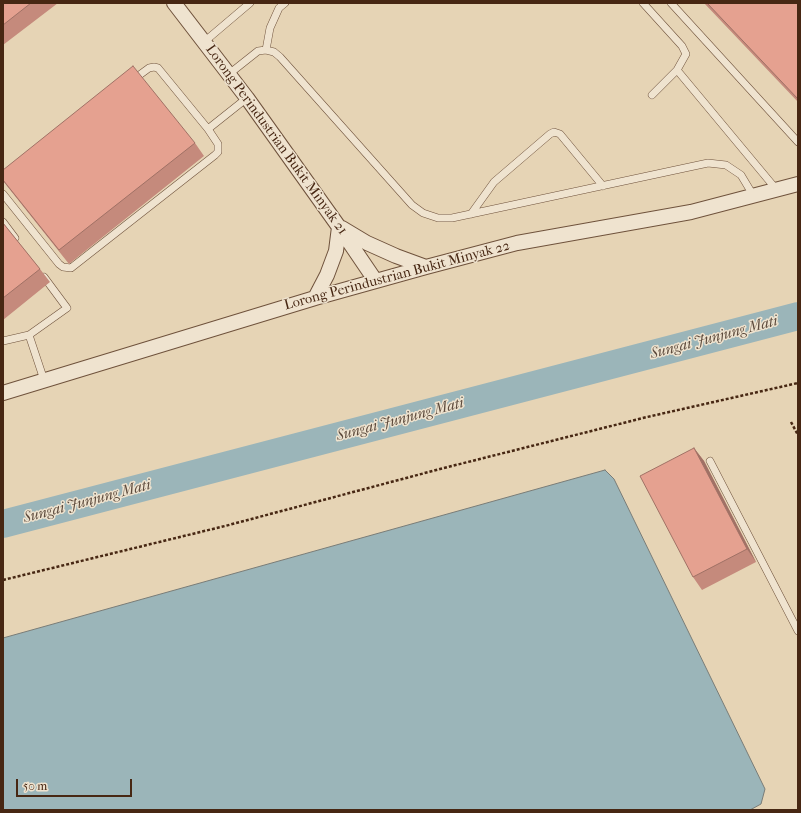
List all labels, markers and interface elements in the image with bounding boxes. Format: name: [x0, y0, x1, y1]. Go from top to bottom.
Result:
street label: Lorong Perindustrian Bukit Minyak 21: [201, 42, 351, 238]
street label: Lorong Perindustrian Bukit Minyak 22: [282, 238, 512, 314]
water label: Sungai Junjung Mati: [648, 312, 780, 364]
water label: Sungai Junjung Mati: [334, 394, 466, 446]
water label: Sungai Junjung Mati: [21, 476, 153, 528]
scale bar: [18, 771, 134, 797]
text: 50 m: [23, 779, 47, 793]

